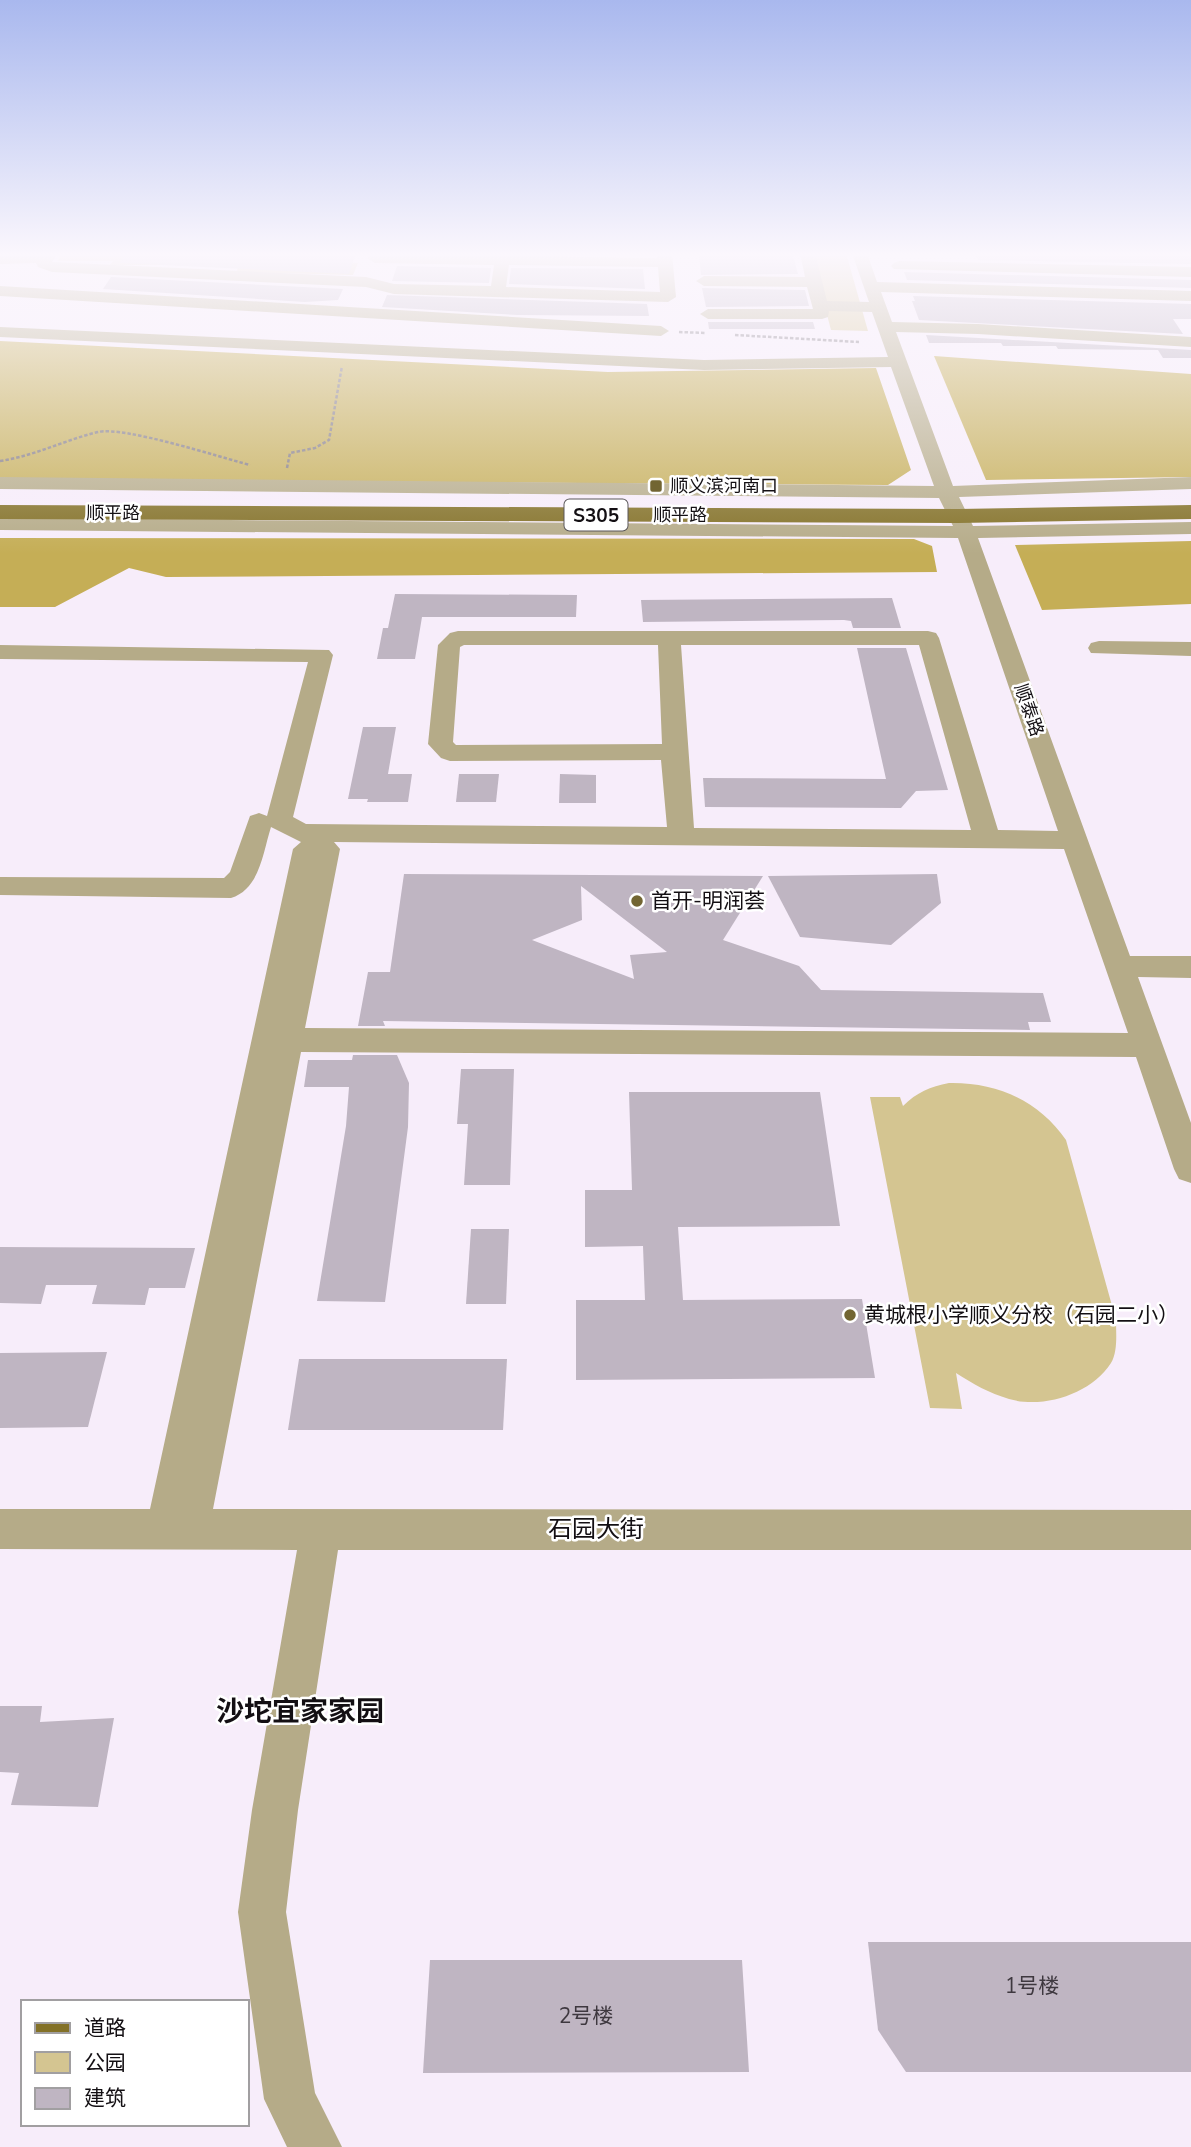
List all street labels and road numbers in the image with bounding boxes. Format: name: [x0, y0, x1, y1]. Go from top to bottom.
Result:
road number: S305: [564, 500, 628, 530]
street label: 顺平路: [86, 501, 140, 525]
street label: 顺平路: [653, 503, 707, 527]
street label: 顺泰路: [1009, 681, 1049, 739]
street label: 石园大街: [548, 1513, 644, 1545]

